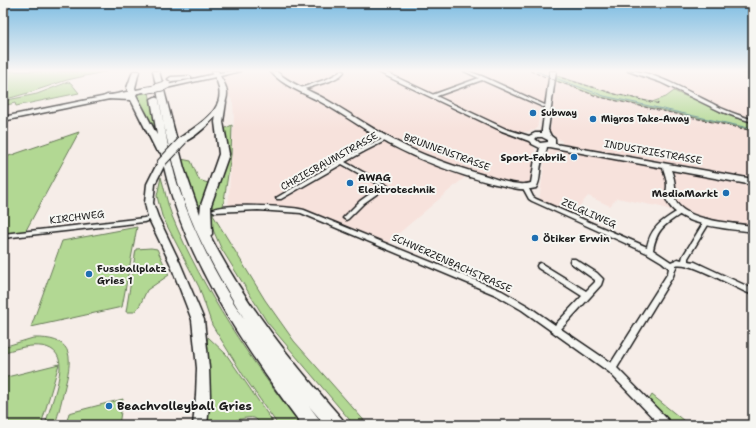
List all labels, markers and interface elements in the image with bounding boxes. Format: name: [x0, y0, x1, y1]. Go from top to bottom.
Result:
place label: Subway: [541, 107, 577, 119]
marker: Subway: [528, 108, 538, 118]
place label: Migros Take-Away: [601, 113, 690, 125]
marker: Migros Take-Away: [588, 114, 598, 124]
street label: CHRIESBAUMSTRASSE: [278, 129, 380, 193]
street label: BRUNNENSTRASSE: [402, 130, 492, 174]
street label: INDUSTRIESTRASSE: [603, 137, 703, 167]
place label: Sport-Fabrik: [501, 151, 566, 164]
marker: Sport-Fabrik: [569, 152, 579, 162]
place label: AWAG Elektrotechnik: [358, 171, 436, 196]
marker: AWAG Elektrotechnik: [345, 178, 355, 188]
place label: MediaMarkt: [652, 187, 718, 200]
marker: MediaMarkt: [721, 188, 731, 198]
street label: ZELGLIWEG: [559, 195, 619, 231]
street label: KIRCHWEG: [49, 207, 106, 227]
street label: SCHWERZENBACHSTRASSE: [390, 231, 514, 295]
place label: Ötiker Erwin: [543, 232, 610, 245]
marker: Ötiker Erwin: [530, 233, 540, 243]
place label: Fussballplatz Gries 1: [97, 262, 167, 287]
marker: Fussballplatz Gries 1: [84, 269, 94, 279]
place label: Beachvolleyball Gries: [117, 398, 252, 414]
marker: Beachvolleyball Gries: [104, 401, 114, 411]

